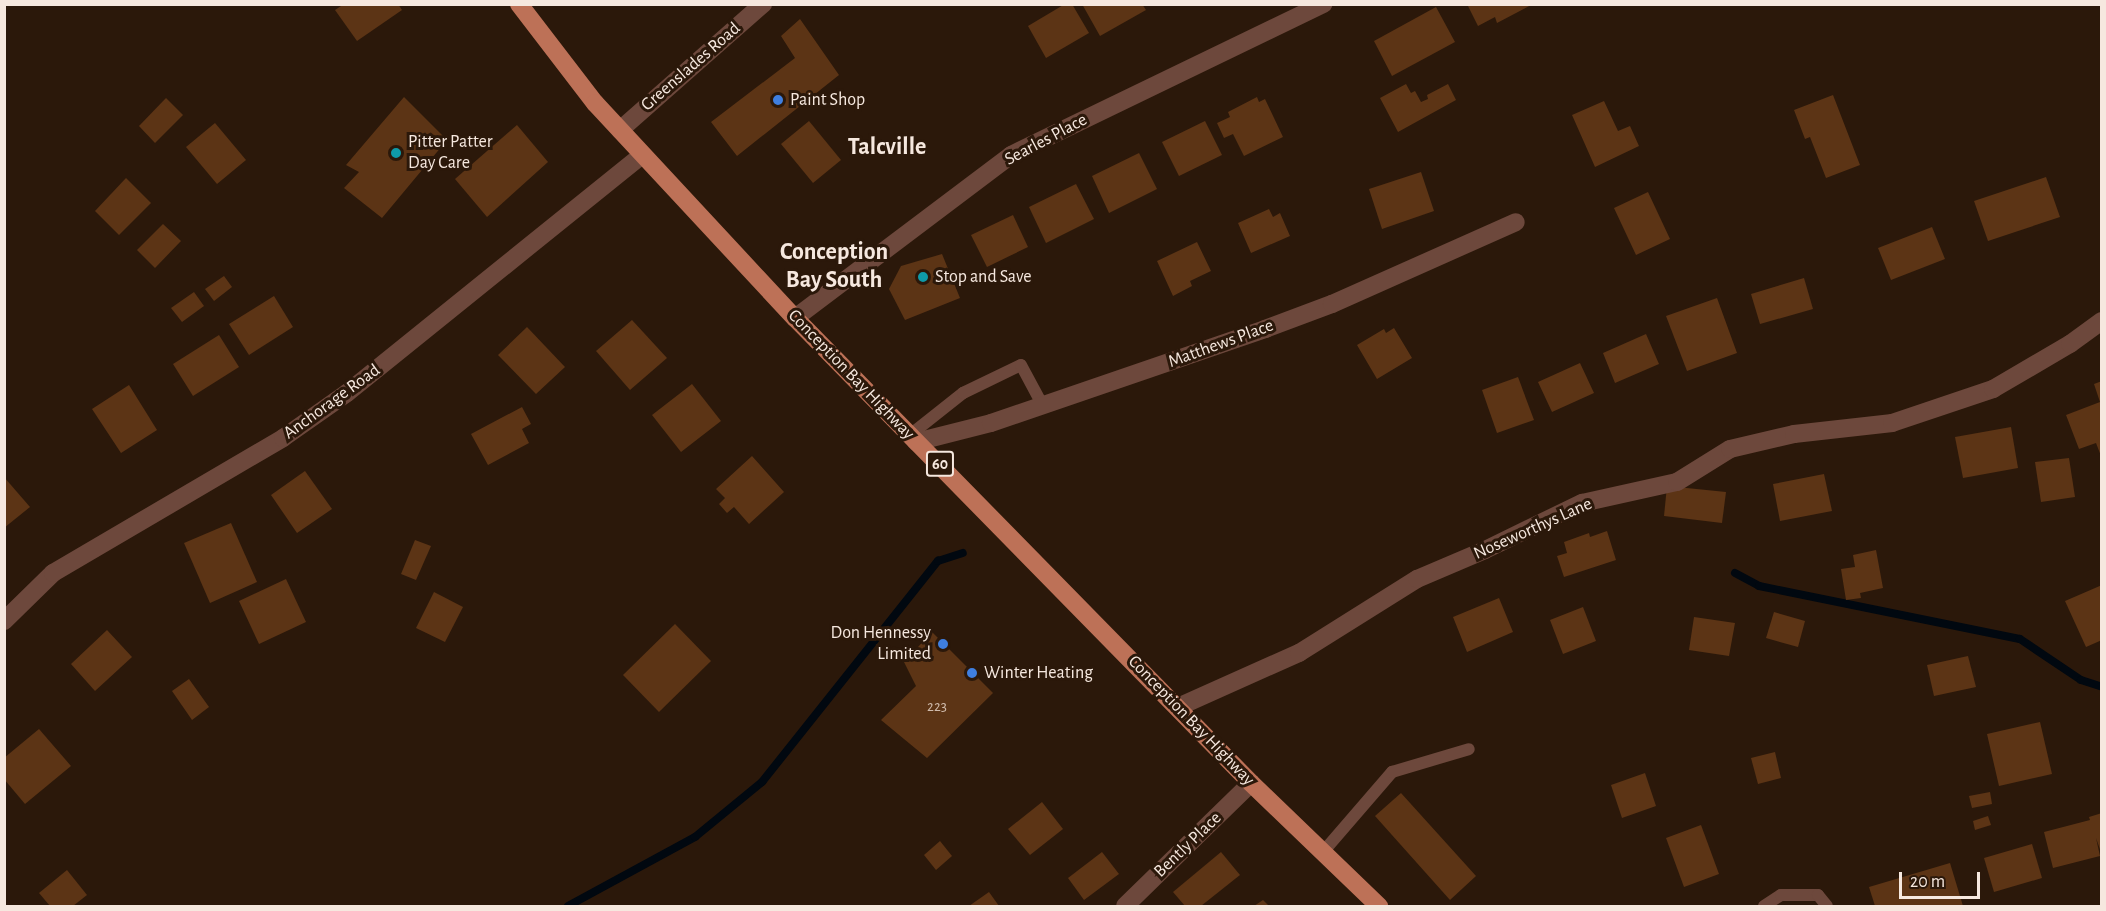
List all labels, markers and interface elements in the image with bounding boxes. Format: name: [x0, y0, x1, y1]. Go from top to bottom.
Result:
street label: Greenslades Road: [637, 18, 745, 116]
place label: Paint Shop: [790, 89, 865, 111]
marker: Paint Shop: [771, 93, 785, 107]
street label: Searles Place: [1001, 109, 1091, 171]
place label: Pitter Patter Day Care: [408, 132, 493, 174]
district label: Talcville: [848, 134, 926, 162]
marker: Pitter Patter Day Care: [389, 146, 403, 160]
district label: Conception Bay South: [780, 239, 888, 295]
place label: Stop and Save: [935, 266, 1032, 288]
marker: Stop and Save: [916, 270, 930, 284]
street label: Conception Bay Highway: [783, 305, 919, 445]
street label: Matthews Place: [1165, 315, 1277, 373]
street label: Anchorage Road: [279, 360, 385, 444]
road number: 60: [925, 451, 955, 477]
street label: Noseworthys Lane: [1470, 493, 1596, 565]
place label: Don Hennessy Limited: [831, 623, 931, 666]
marker: Don Hennessy Limited: [936, 637, 950, 651]
street label: Conception Bay Highway: [1123, 651, 1259, 791]
place label: Winter Heating: [984, 662, 1093, 684]
marker: Winter Heating: [965, 666, 979, 680]
house number: 223: [927, 698, 947, 716]
street label: Bently Place: [1150, 808, 1226, 882]
scale bar: [1902, 860, 1983, 898]
text: 20 m: [1910, 873, 1945, 891]

